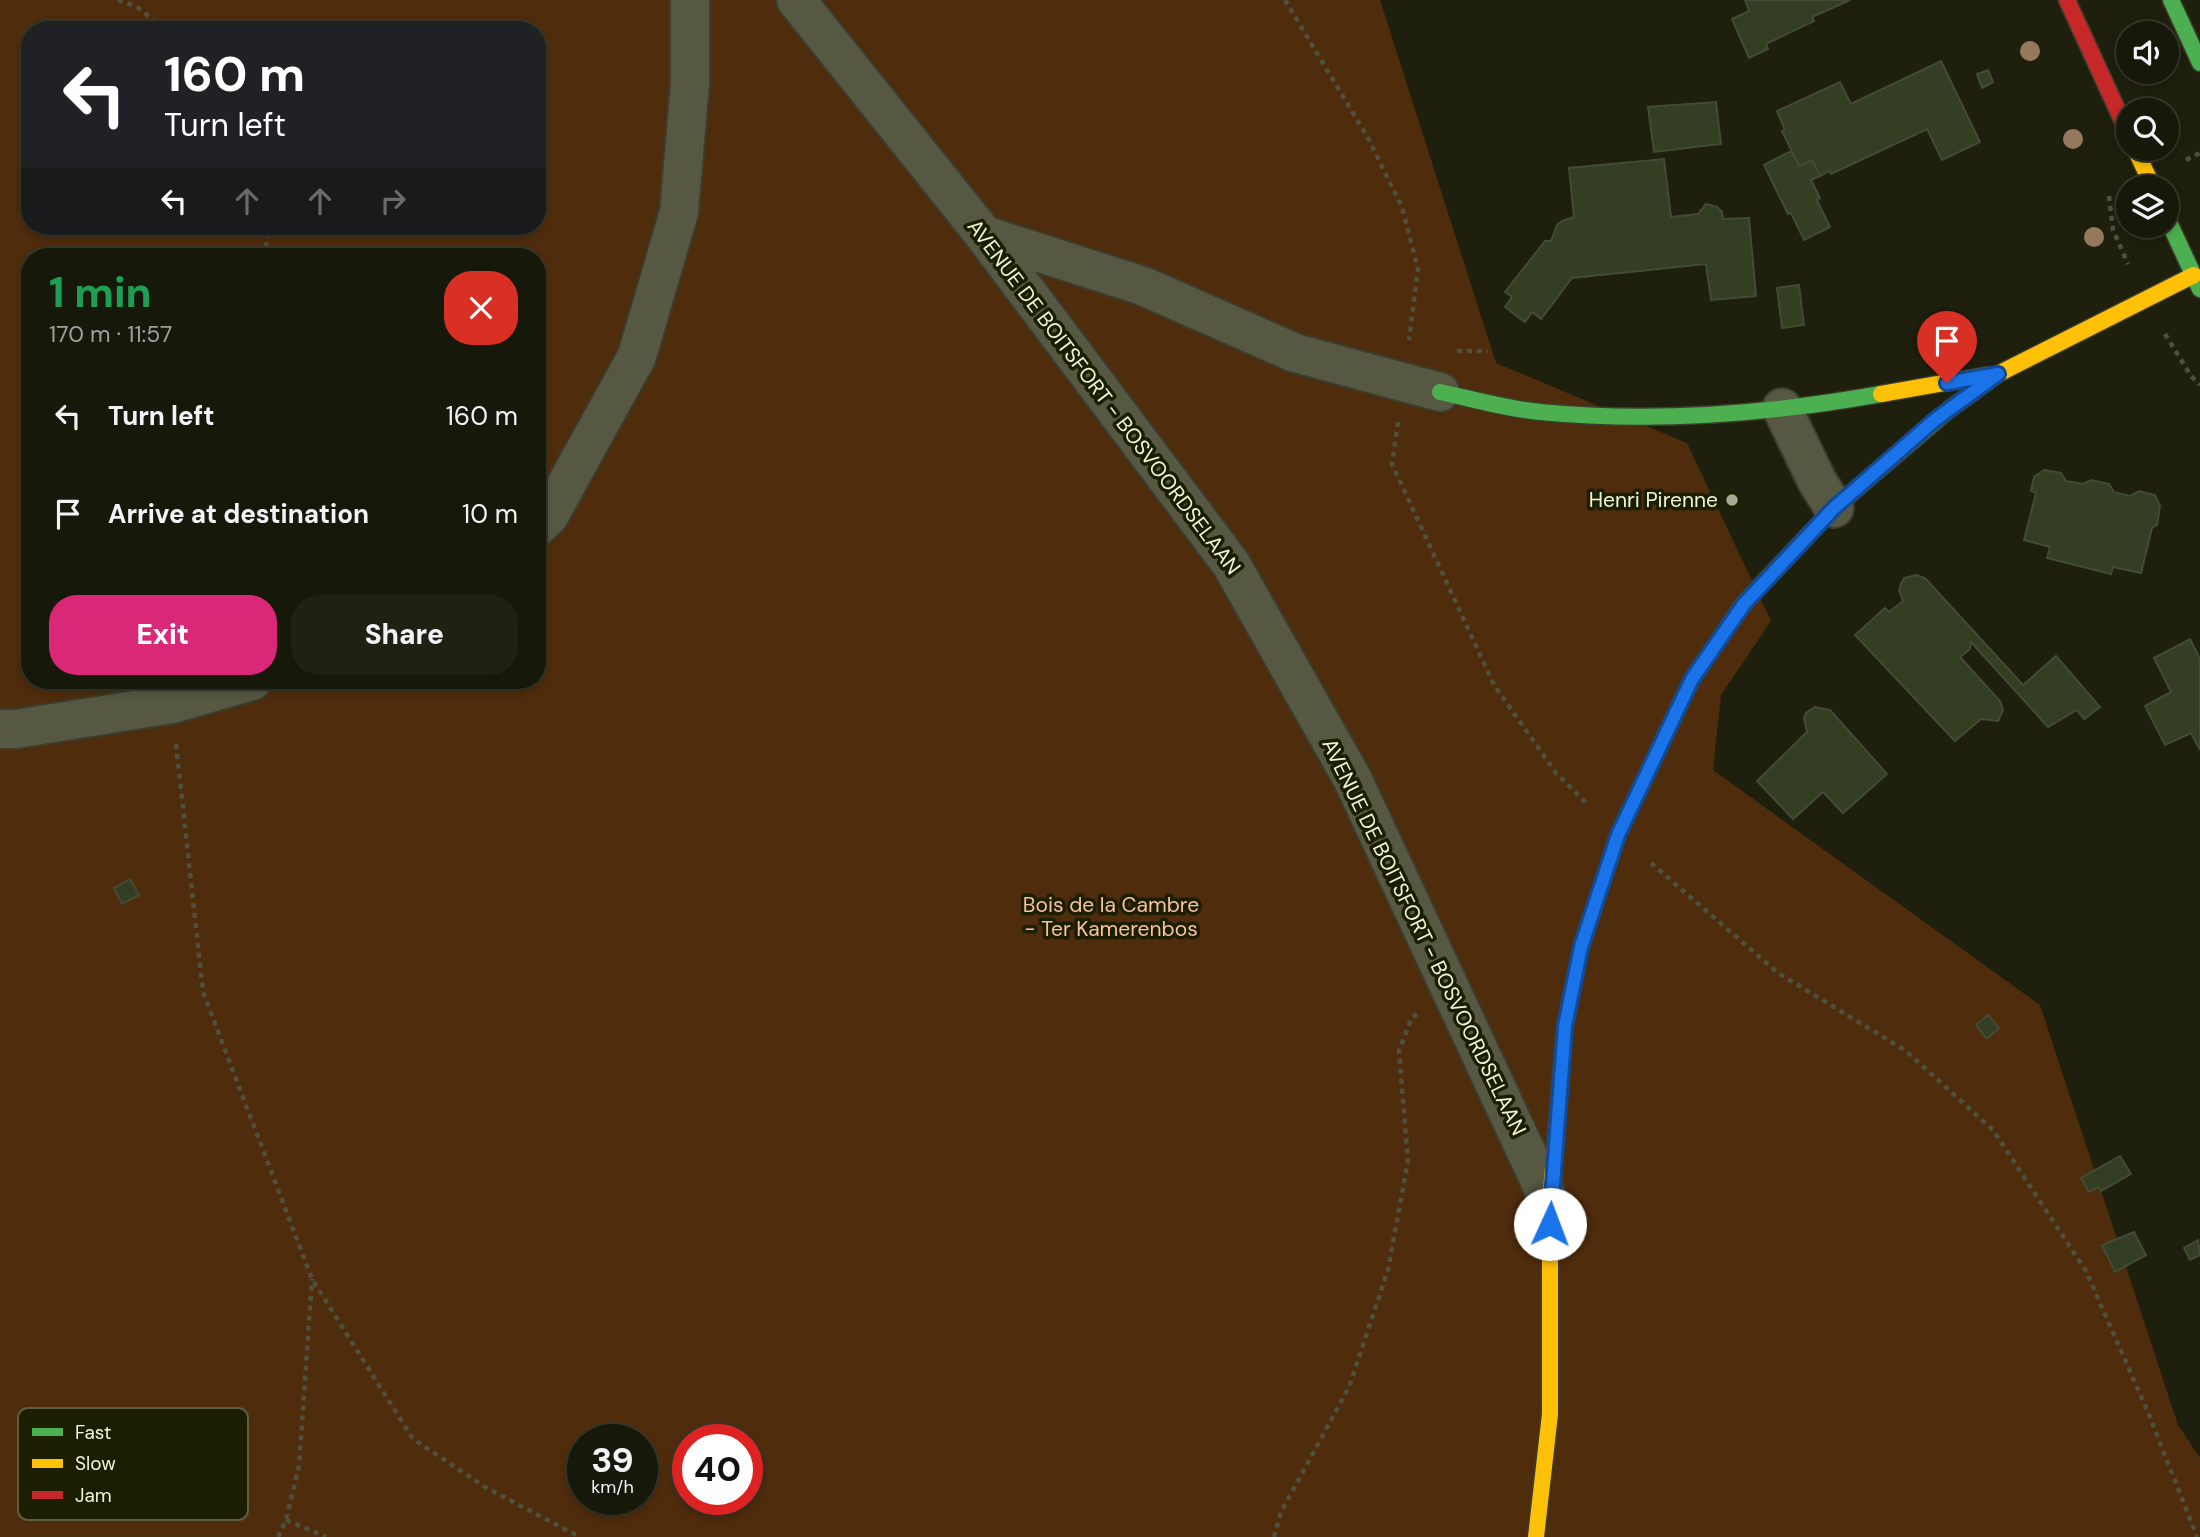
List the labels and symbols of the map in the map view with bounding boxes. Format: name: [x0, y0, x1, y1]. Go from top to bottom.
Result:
street label: AVENUE DE BOITSFORT - BOSVOORDSELAAN: [961, 214, 1247, 580]
pin: [1917, 311, 1977, 383]
place label: Henri Pirenne: [1589, 486, 1718, 514]
marker: Henri Pirenne: [1724, 492, 1740, 508]
street label: AVENUE DE BOITSFORT - BOSVOORDSELAAN: [1315, 734, 1533, 1140]
park label: Bois de la Cambre - Ter Kamerenbos: [1023, 891, 1199, 943]
position arrow: [1513, 1187, 1587, 1261]
legend: [18, 1408, 248, 1520]
text: Fast: [75, 1420, 111, 1445]
speed limit sign: 40: [672, 1424, 763, 1515]
text: Slow: [75, 1451, 116, 1476]
text: Jam: [75, 1483, 112, 1508]

